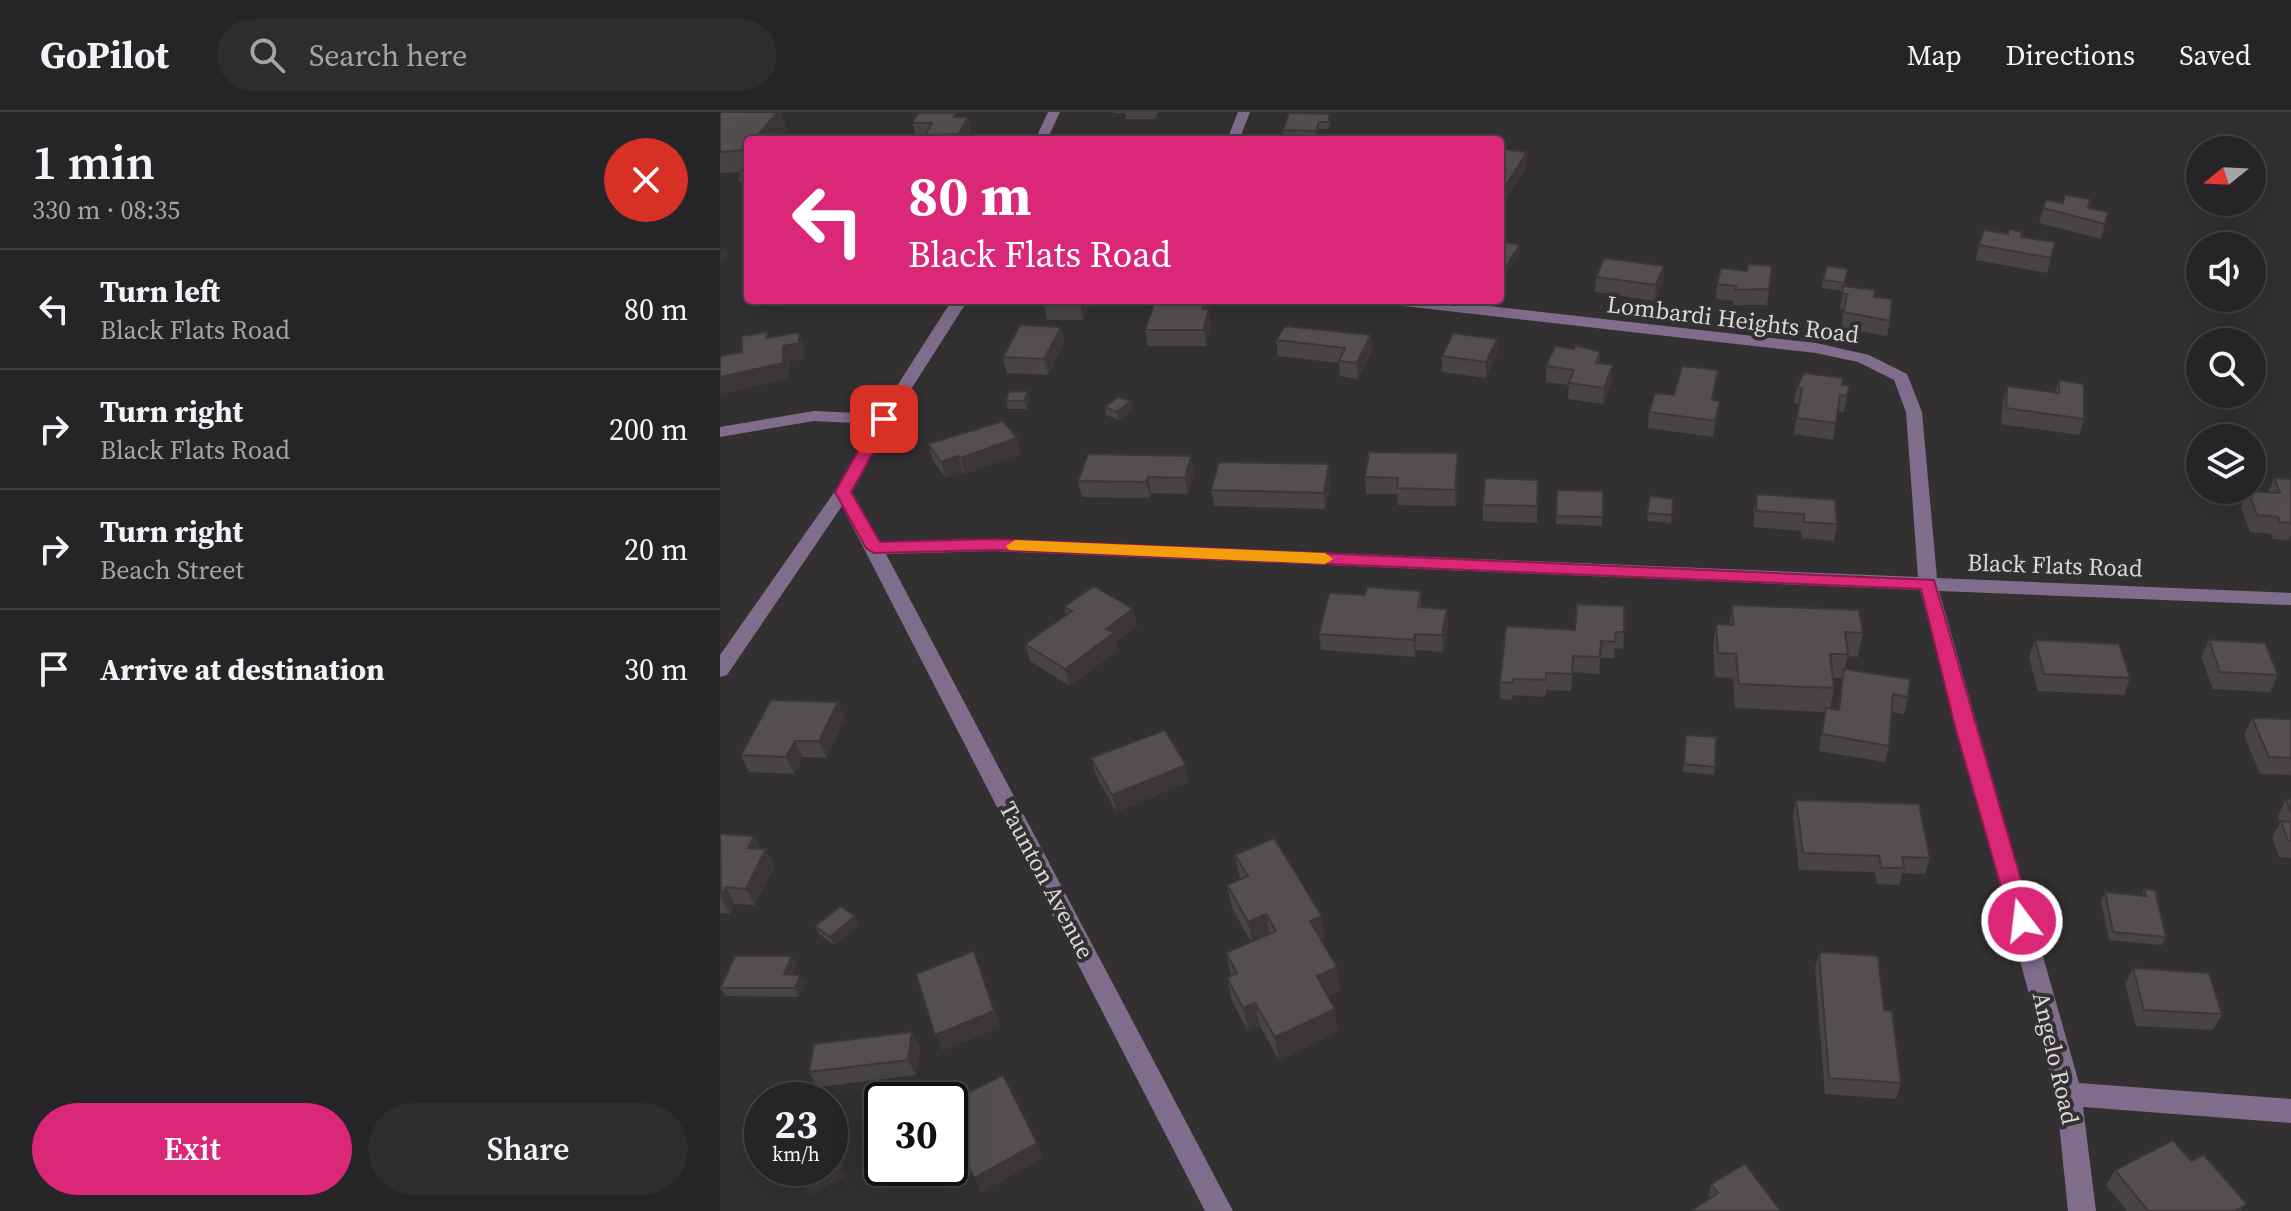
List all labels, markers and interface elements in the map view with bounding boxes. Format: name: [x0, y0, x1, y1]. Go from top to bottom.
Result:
search box: [217, 19, 777, 91]
text: GoPilot: [40, 29, 169, 81]
icon: search: [245, 33, 289, 77]
text: Search here: [309, 35, 467, 76]
text: Map: [1907, 36, 1962, 74]
text: Directions: [2006, 36, 2135, 74]
text: Saved: [2179, 36, 2251, 74]
text: 1 min: [32, 129, 155, 195]
north arrow: [2186, 136, 2266, 216]
map controls: [2186, 136, 2266, 504]
button: close: [604, 138, 688, 222]
text: 80 m: [908, 157, 1031, 234]
icon: left: [776, 168, 880, 272]
text: 330 m · 08:35: [32, 192, 180, 228]
text: Black Flats Road: [908, 230, 1171, 279]
button: sound: [2186, 232, 2266, 312]
text: Turn left: [100, 271, 220, 312]
icon: left: [32, 287, 76, 331]
street label: Lombardi Heights Road: [1605, 287, 1861, 351]
text: 80 m: [624, 289, 688, 330]
text: Black Flats Road: [100, 312, 290, 348]
button: search: [2186, 328, 2266, 408]
pin: [850, 385, 918, 453]
text: Turn right: [100, 391, 243, 432]
icon: arrive: [862, 397, 906, 441]
icon: right: [32, 407, 76, 451]
text: 200 m: [609, 409, 688, 450]
button: layers: [2186, 424, 2266, 504]
text: Black Flats Road: [100, 432, 290, 468]
text: Turn right: [100, 511, 243, 552]
icon: right: [32, 527, 76, 571]
text: 20 m: [624, 529, 688, 570]
street label: Black Flats Road: [1967, 545, 2144, 585]
text: Beach Street: [100, 552, 244, 588]
icon: arrive: [32, 647, 76, 691]
text: Arrive at destination: [100, 649, 385, 690]
text: 30 m: [624, 649, 688, 690]
street label: Taunton Avenue: [992, 795, 1102, 965]
position arrow: [1980, 879, 2064, 963]
street label: Angelo Road: [2025, 989, 2087, 1128]
speed limit sign: 30: [864, 1082, 968, 1186]
text: 23: [774, 1097, 818, 1151]
button: Exit: [32, 1103, 352, 1195]
button: Share: [368, 1103, 688, 1195]
text: km/h: [772, 1140, 820, 1168]

